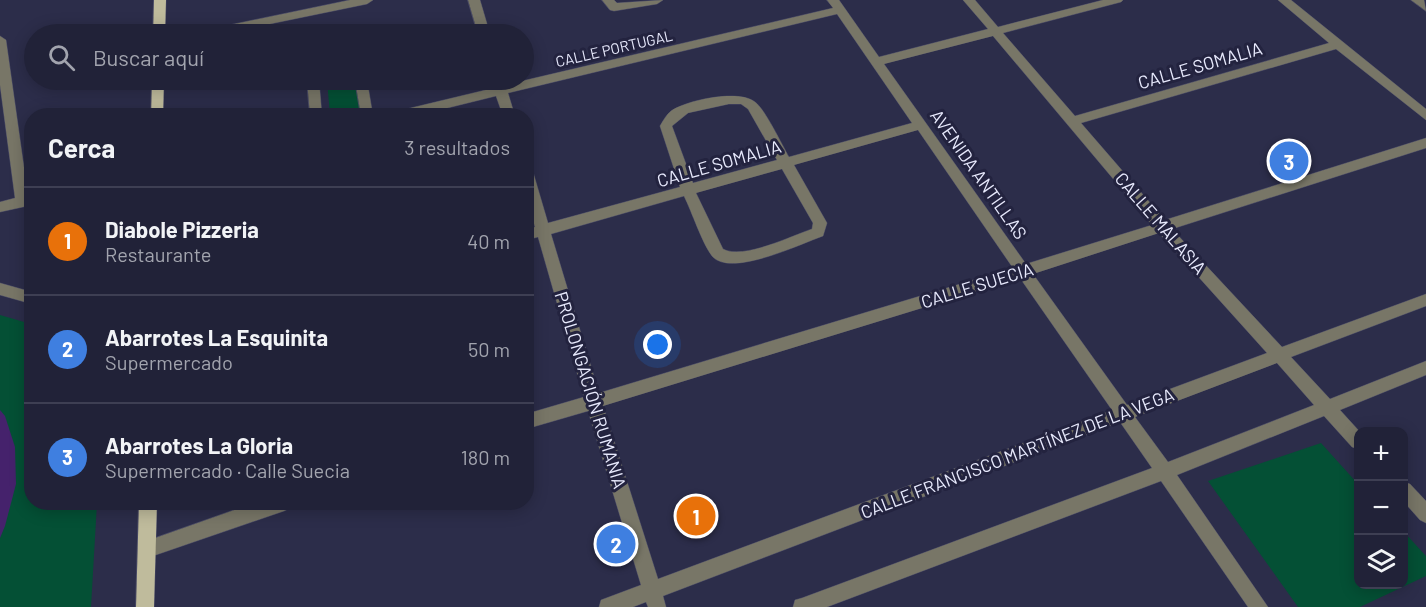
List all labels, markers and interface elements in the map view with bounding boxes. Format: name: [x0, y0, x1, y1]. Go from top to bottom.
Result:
search box: [24, 24, 534, 90]
street label: CALLE PORTUGAL: [554, 26, 674, 70]
street label: CALLE SOMALIA: [1135, 37, 1265, 93]
icon: search: [45, 41, 78, 74]
text: Buscar aquí: [93, 44, 204, 70]
street label: AVENIDA ANTILLAS: [926, 105, 1032, 243]
text: Cerca: [48, 132, 115, 163]
text: 3 resultados: [404, 135, 510, 159]
street label: CALLE SOMALIA: [654, 135, 784, 191]
pin: 3: [1270, 138, 1308, 184]
street label: CALLE MALASIA: [1111, 168, 1211, 279]
text: Diabole Pizzeria: [105, 216, 259, 242]
text: 1: [64, 229, 71, 253]
text: 40 m: [467, 229, 510, 253]
text: Restaurante: [105, 242, 211, 266]
street label: CALLE SUECIA: [918, 257, 1036, 313]
street label: PROLONGACIÓN RUMANIA: [551, 289, 631, 491]
text: Abarrotes La Esquinita: [105, 324, 328, 350]
your location: [643, 330, 672, 359]
text: 2: [62, 337, 73, 361]
text: 50 m: [468, 337, 510, 361]
text: Supermercado: [105, 350, 233, 374]
street label: CALLE FRANCISCO MARTÍNEZ DE LA VEGA: [857, 383, 1177, 523]
map controls: [1354, 427, 1408, 589]
button: +: [1354, 427, 1408, 481]
text: Abarrotes La Gloria: [105, 432, 293, 458]
text: 3: [62, 445, 73, 469]
text: 180 m: [461, 445, 510, 469]
text: Supermercado · Calle Suecia: [105, 458, 350, 482]
button: −: [1354, 481, 1408, 535]
pin: 1: [676, 494, 716, 538]
pin: 2: [596, 522, 636, 566]
button: layers: [1354, 535, 1408, 589]

